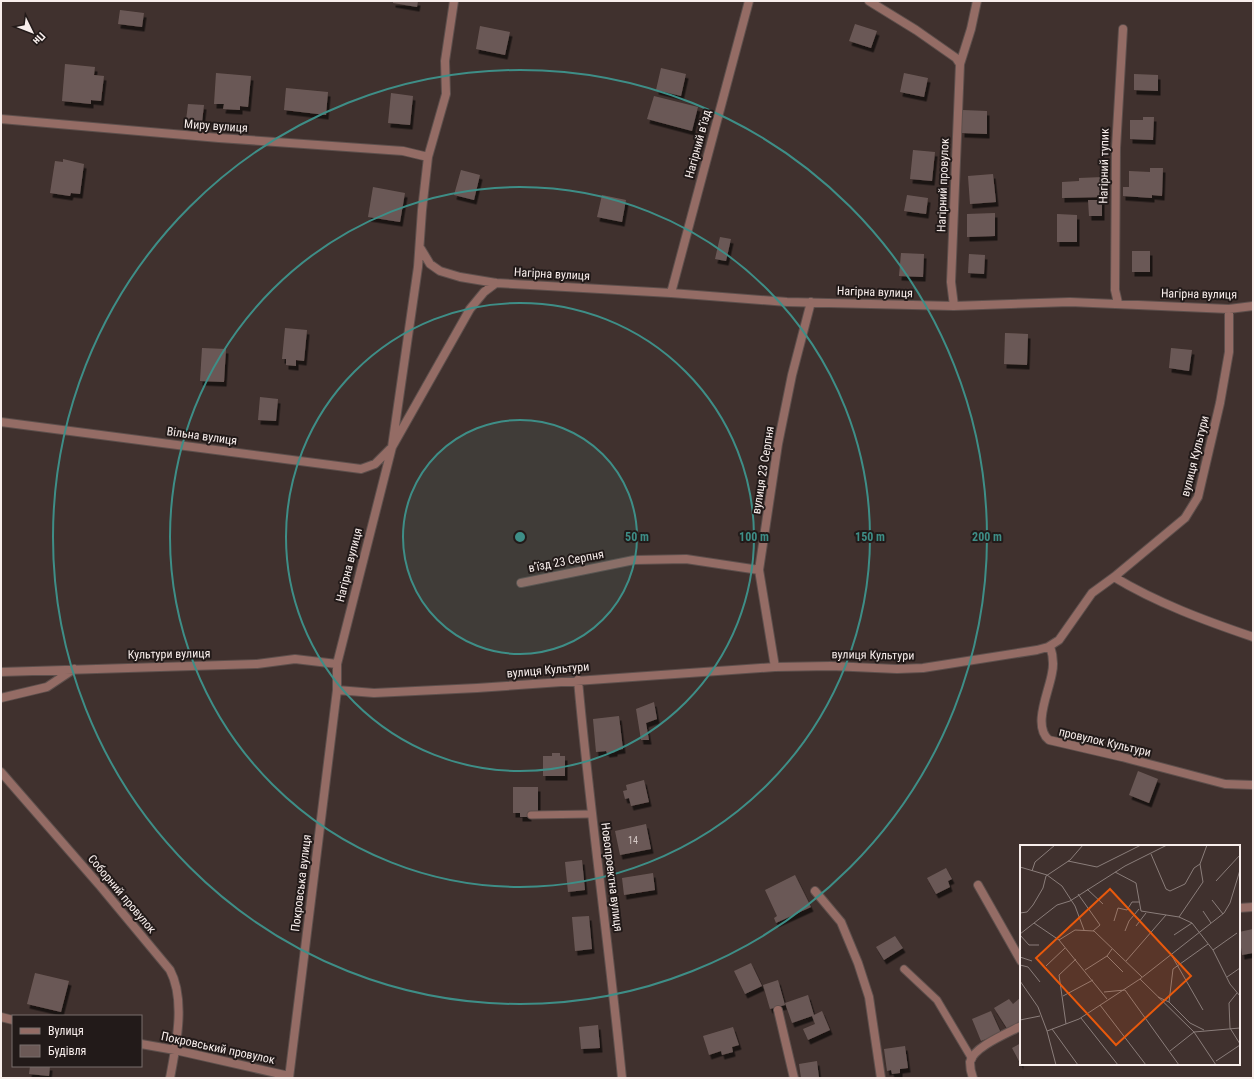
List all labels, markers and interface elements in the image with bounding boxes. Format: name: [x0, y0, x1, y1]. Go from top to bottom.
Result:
north arrow: [12, 12, 52, 52]
text: Пн: [30, 30, 48, 47]
street label: Нагірний в’їзд: [682, 108, 714, 180]
street label: Миру вулиця: [184, 117, 248, 135]
street label: Нагірний тупик: [1096, 128, 1112, 204]
street label: Нагірний провулок: [934, 138, 952, 232]
street label: Нагірна вулиця: [514, 265, 590, 283]
street label: Нагірна вулиця: [837, 284, 913, 300]
street label: Нагірна вулиця: [1161, 286, 1237, 302]
street label: вулиця Культури: [1178, 414, 1212, 498]
street label: Вільна вулиця: [166, 424, 238, 448]
street label: вулиця 23 Серпня: [749, 425, 777, 515]
street label: Нагірна вулиця: [333, 526, 365, 604]
centre of rings: [513, 530, 527, 544]
text: 50 m: [625, 530, 649, 544]
text: 100 m: [739, 530, 769, 544]
text: 150 m: [855, 530, 885, 544]
text: 200 m: [972, 530, 1002, 544]
street label: в’їзд 23 Серпня: [527, 547, 605, 575]
street label: Культури вулиця: [127, 646, 211, 662]
street label: вулиця Культури: [831, 647, 915, 663]
street label: вулиця Культури: [506, 659, 590, 681]
street label: провулок Культури: [1057, 725, 1153, 759]
street label: Новопроектна вулиця: [598, 822, 626, 932]
street label: Покровська вулиця: [288, 834, 314, 932]
house number: 14: [628, 835, 638, 846]
inset map: [1020, 845, 1240, 1065]
street label: Соборний провулок: [85, 852, 159, 936]
legend: [12, 1015, 142, 1067]
text: Вулиця: [48, 1024, 84, 1038]
street label: Покровський провулок: [160, 1029, 276, 1067]
text: Будівля: [48, 1044, 86, 1058]

